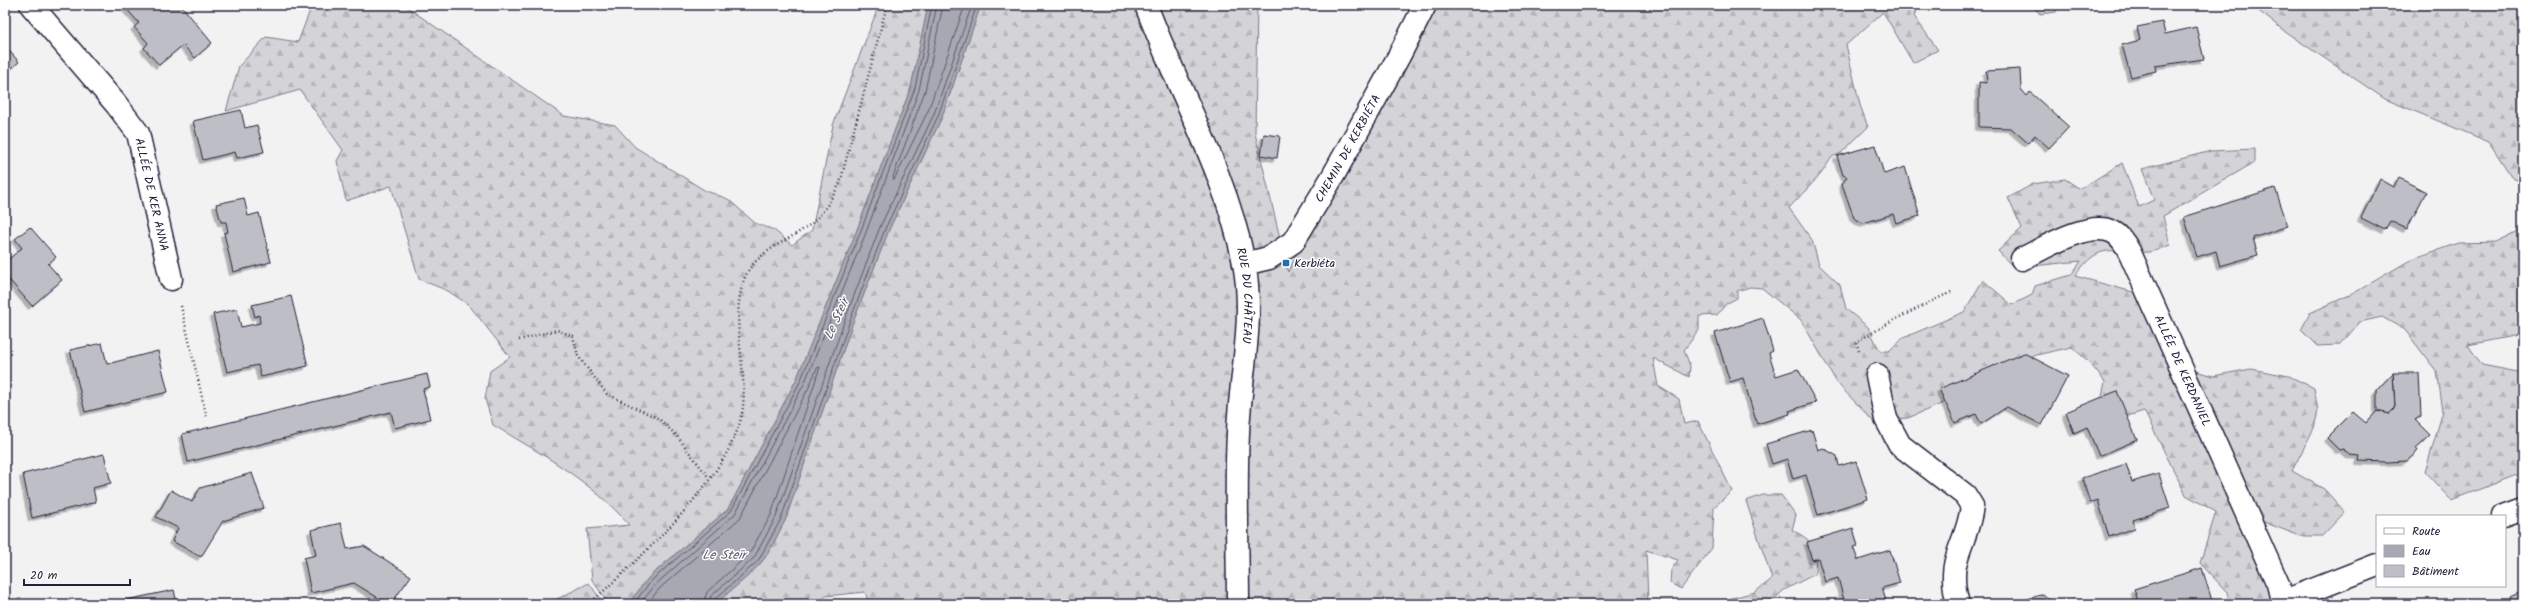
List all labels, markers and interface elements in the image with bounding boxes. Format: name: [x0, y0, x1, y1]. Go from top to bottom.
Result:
street label: CHEMIN DE KERBIÉTA: [1310, 91, 1386, 206]
street label: ALLÉE DE KER ANNA: [130, 136, 174, 253]
street label: RUE DU CHÂTEAU: [1231, 246, 1258, 344]
place label: Kerbiéta: [1294, 254, 1336, 273]
marker: Kerbiéta: [1281, 258, 1291, 268]
water label: Le Steir: [819, 292, 857, 343]
street label: ALLÉE DE KERDANIEL: [2149, 312, 2216, 430]
legend: [2376, 515, 2506, 587]
text: Route: [2412, 522, 2441, 541]
text: Eau: [2412, 542, 2431, 561]
water label: Le Steïr: [702, 545, 748, 566]
scale bar: [24, 561, 130, 587]
text: Bâtiment: [2412, 562, 2459, 581]
text: 20 m: [30, 566, 58, 585]

